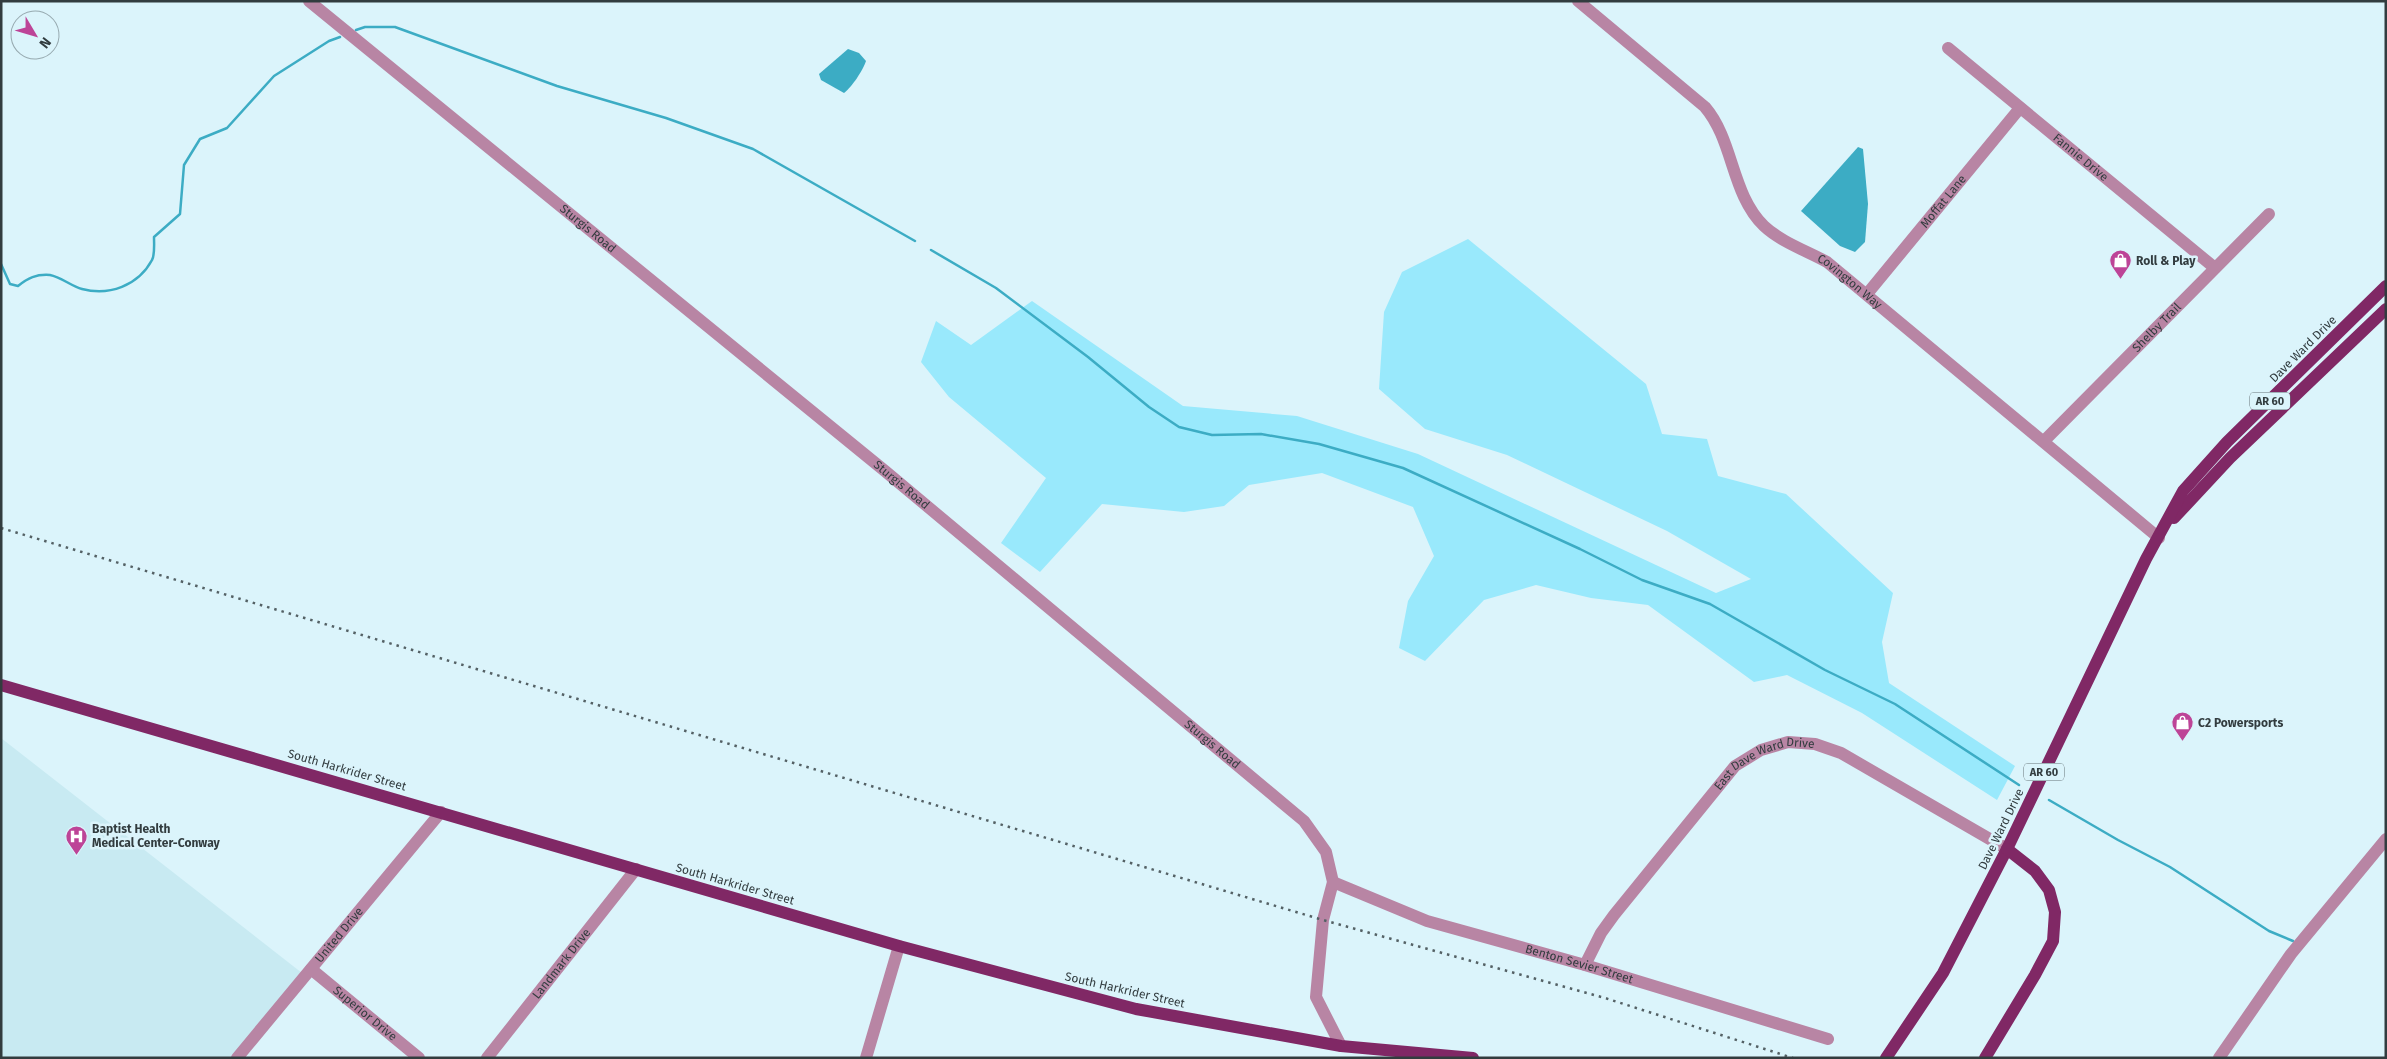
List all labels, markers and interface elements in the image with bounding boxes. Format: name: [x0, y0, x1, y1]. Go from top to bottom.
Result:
north arrow: [10, 10, 60, 60]
text: N: [35, 34, 54, 52]
street label: Fannie Drive: [2050, 131, 2111, 184]
street label: Moffat Lane: [1917, 172, 1969, 231]
street label: Sturgis Road: [557, 202, 619, 256]
shop icon: Roll & Play: [2108, 249, 2132, 280]
street label: Covington Way: [1815, 251, 1885, 312]
place label: Roll & Play: [2136, 254, 2196, 268]
street label: Shelby Trail: [2129, 300, 2184, 355]
street label: Dave Ward Drive: [2267, 313, 2339, 385]
road number: AR 60: [2250, 392, 2290, 410]
street label: Sturgis Road: [871, 458, 932, 512]
shop icon: C2 Powersports: [2170, 711, 2194, 742]
place label: C2 Powersports: [2198, 716, 2283, 730]
street label: Sturgis Road: [1182, 717, 1243, 772]
street label: East Dave Ward Drive: [1711, 735, 1815, 793]
street label: South Harkrider Street: [286, 746, 409, 794]
road number: AR 60: [2024, 764, 2064, 780]
street label: Dave Ward Drive: [1975, 786, 2027, 872]
place label: Baptist Health Medical Center-Conway: [92, 822, 221, 850]
hospital icon: Baptist Health Medical Center-Conway: [64, 824, 88, 855]
street label: South Harkrider Street: [674, 860, 797, 908]
street label: United Drive: [312, 904, 366, 965]
street label: Landmark Drive: [529, 926, 593, 1002]
street label: Benton Sevier Street: [1524, 942, 1636, 986]
street label: South Harkrider Street: [1064, 969, 1187, 1011]
street label: Superior Drive: [330, 983, 400, 1044]

